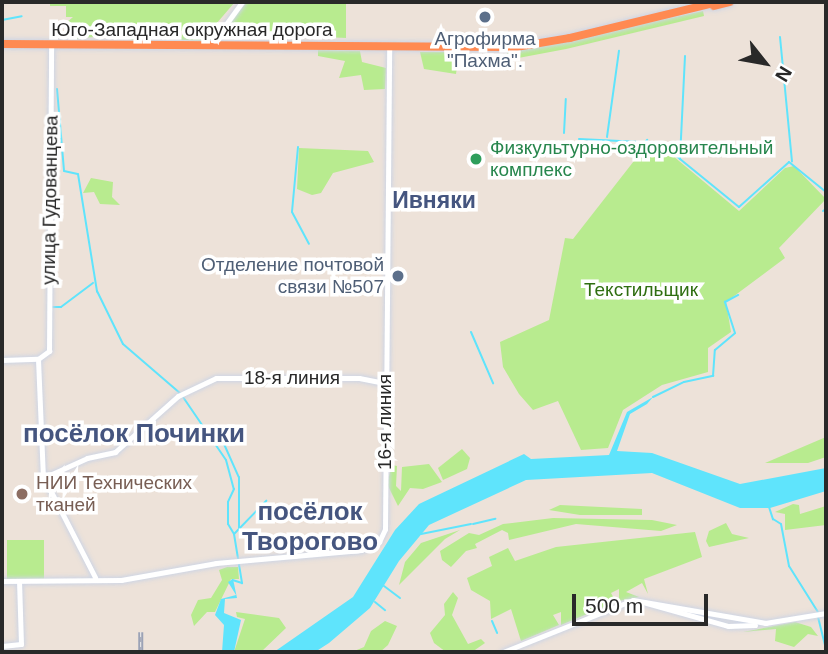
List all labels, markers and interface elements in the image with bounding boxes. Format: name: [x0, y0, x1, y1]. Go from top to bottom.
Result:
marker: Агрофирма "Пахма".: [477, 9, 493, 25]
street label: Юго-Западная окружная дорога: [51, 19, 333, 41]
place label: Агрофирма "Пахма".: [434, 28, 536, 72]
north arrow: [730, 28, 800, 98]
text: N: [771, 63, 796, 85]
street label: улица Гудованцева: [37, 115, 63, 285]
place label: Физкультурно-оздоровительный комплекс: [490, 137, 773, 181]
marker: Физкультурно-оздоровительный комплекс: [468, 151, 484, 167]
district label: Ивняки: [392, 186, 476, 214]
place label: Отделение почтовой связи №507: [201, 254, 384, 298]
marker: Отделение почтовой связи №507: [390, 268, 406, 284]
park label: Текстильщик: [584, 279, 698, 301]
street label: 18-я линия: [244, 367, 340, 389]
street label: 16-я линия: [374, 374, 396, 470]
district label: посёлок Починки: [23, 418, 245, 450]
place label: НИИ Технических тканей: [36, 472, 192, 516]
marker: НИИ Технических тканей: [14, 486, 30, 502]
district label: посёлок Творогово: [242, 496, 378, 558]
scale bar: [576, 580, 712, 624]
text: 500 m: [585, 594, 643, 617]

